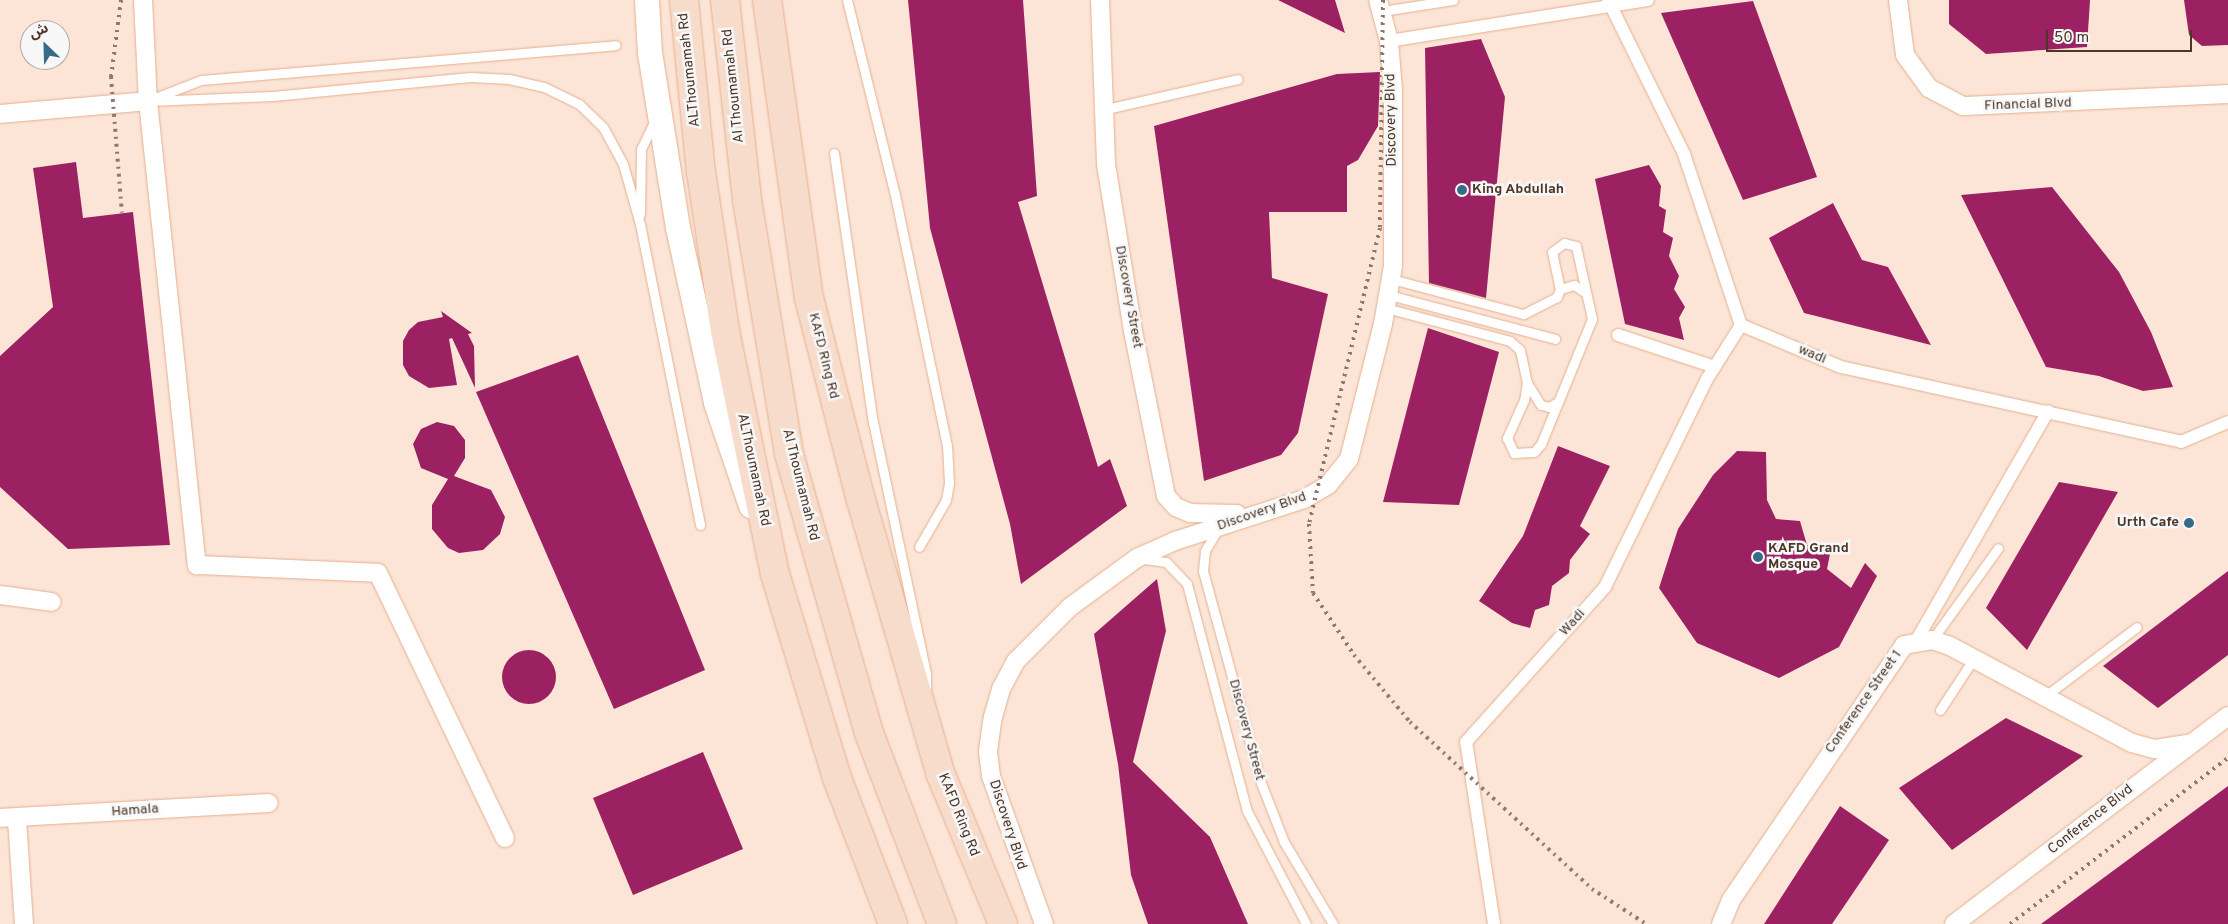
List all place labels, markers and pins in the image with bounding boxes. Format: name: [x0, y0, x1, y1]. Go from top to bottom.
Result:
place label: King Abdullah: [1472, 182, 1565, 198]
marker: King Abdullah: [1456, 184, 1468, 196]
place label: Urth Cafe: [2117, 515, 2179, 531]
marker: Urth Cafe: [2183, 517, 2195, 529]
place label: KAFD Grand Mosque: [1768, 541, 1849, 574]
marker: KAFD Grand Mosque: [1752, 551, 1764, 563]

